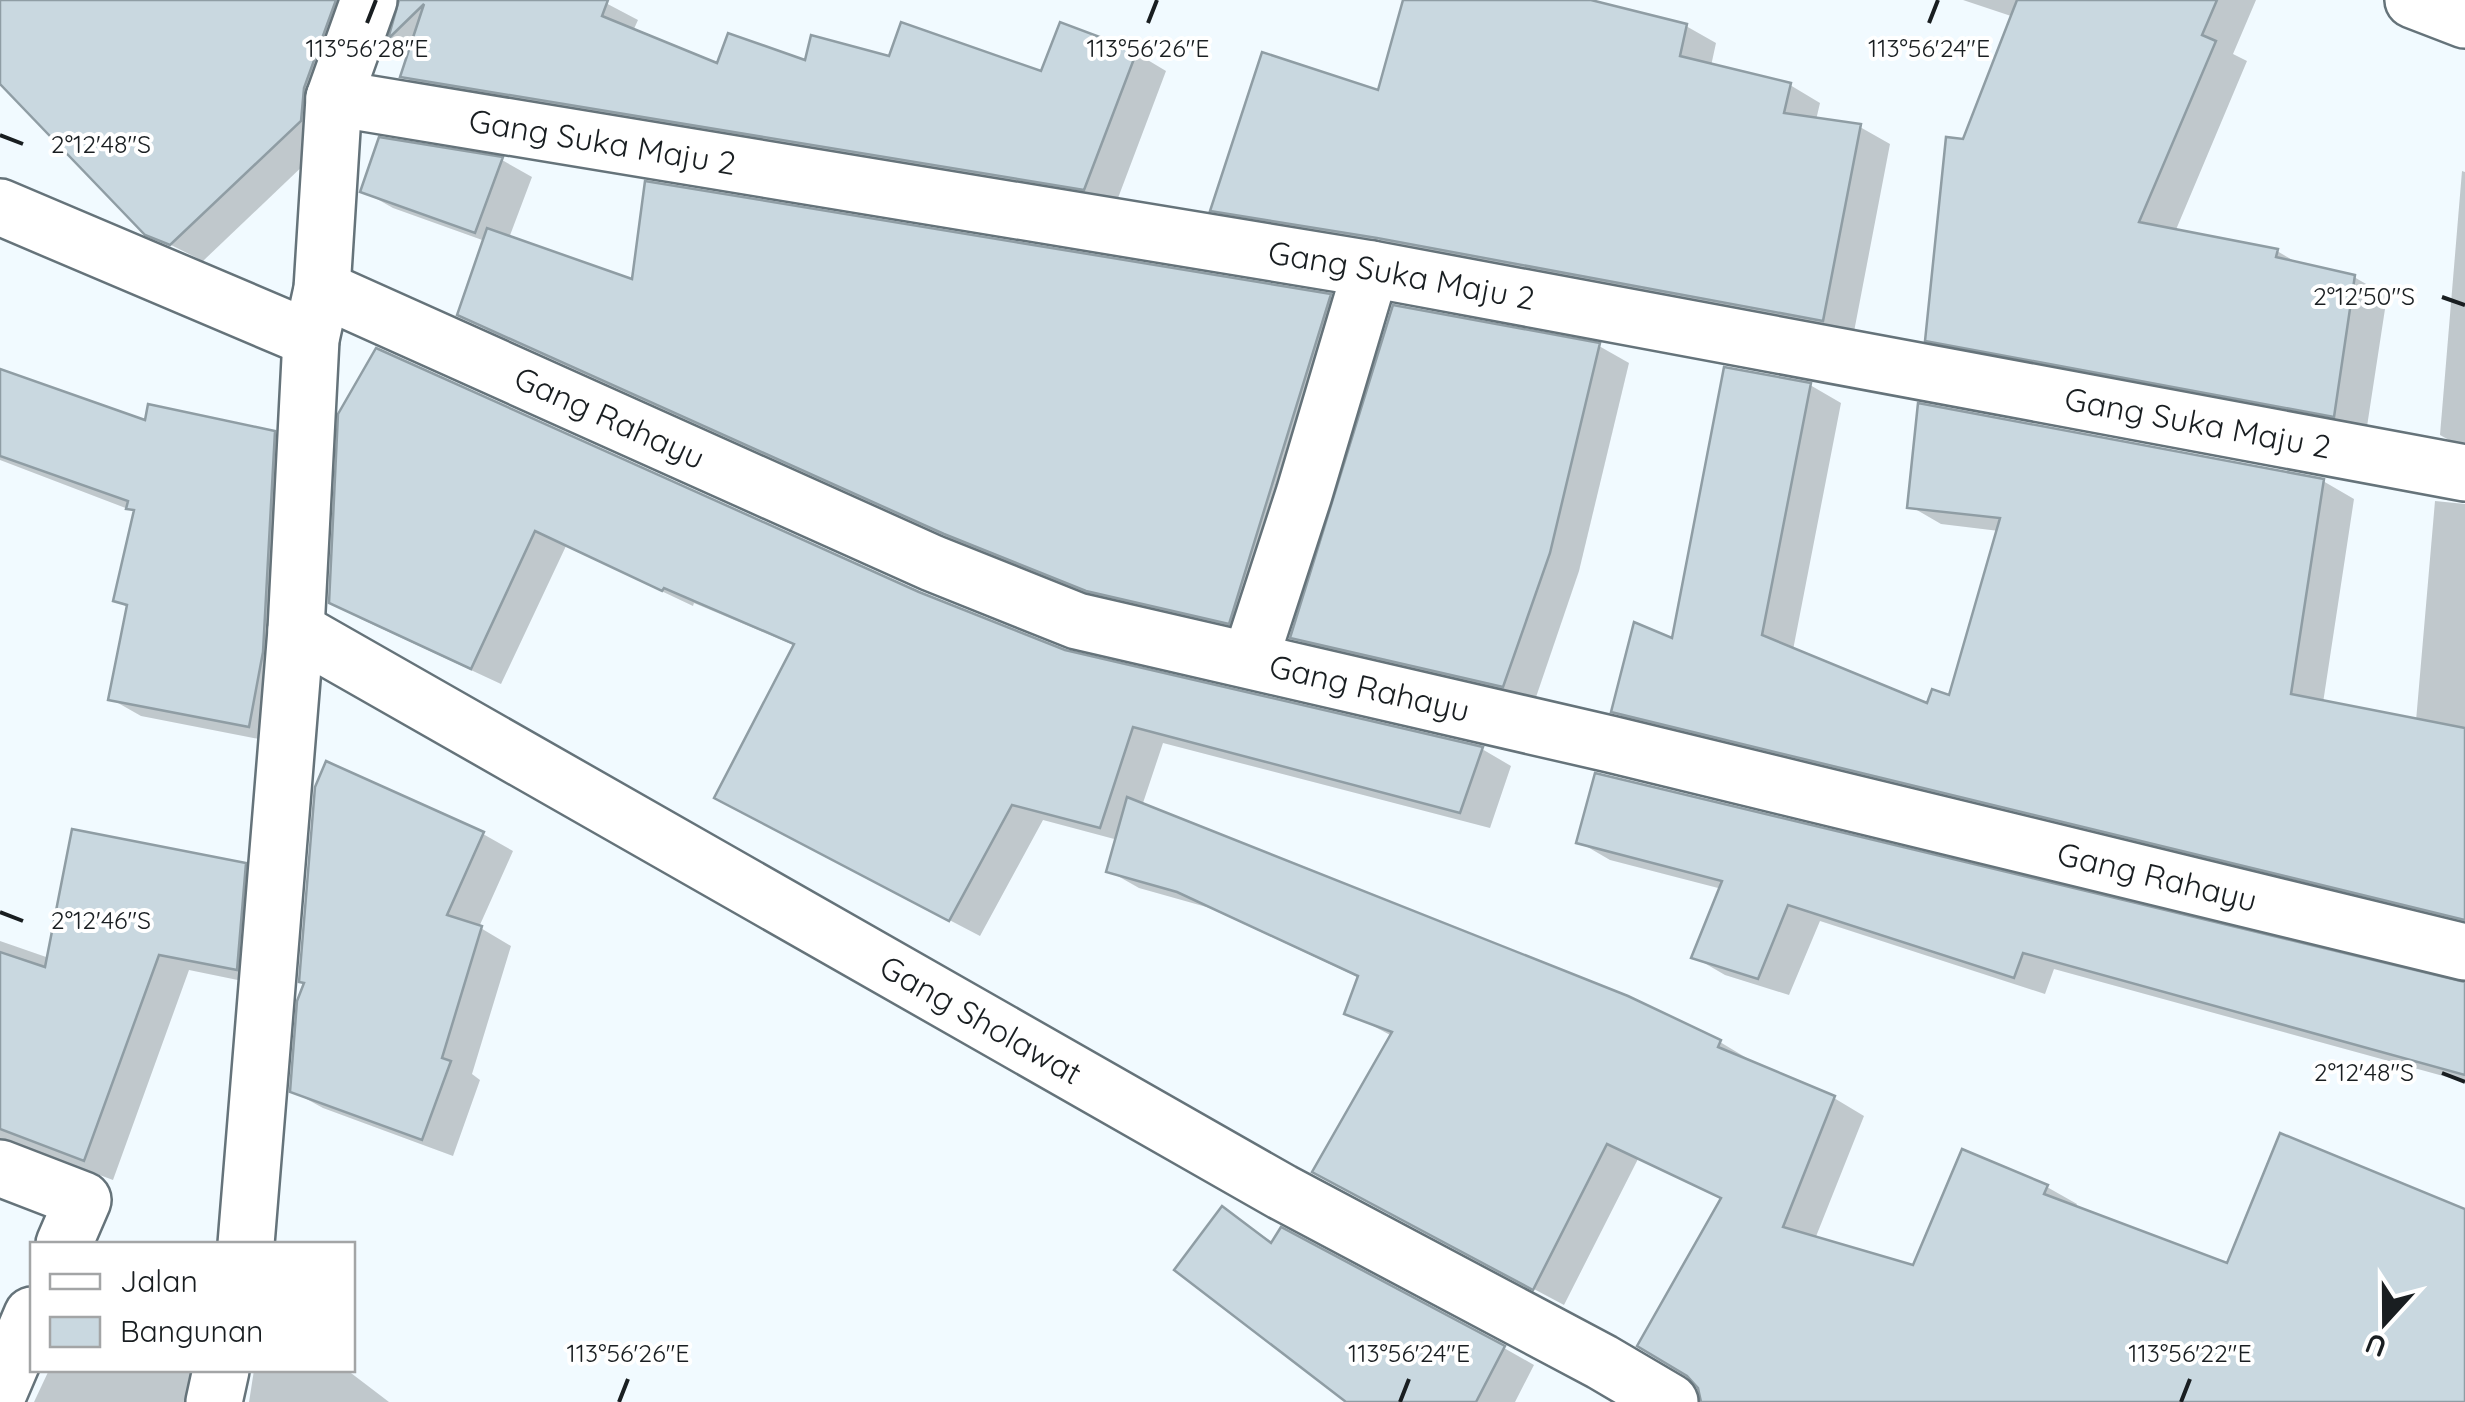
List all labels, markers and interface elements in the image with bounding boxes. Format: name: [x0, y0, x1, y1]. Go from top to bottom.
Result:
text: 113°56'28"E: [306, 32, 428, 63]
text: 113°56'26"E: [1087, 32, 1209, 63]
text: 113°56'24"E: [1868, 32, 1990, 63]
street label: Gang Suka Maju 2: [466, 100, 739, 183]
text: 2°12'48"S: [51, 128, 151, 159]
street label: Gang Suka Maju 2: [1265, 231, 1538, 318]
text: 2°12'50"S: [2313, 280, 2415, 311]
street label: Gang Rahayu: [508, 357, 711, 477]
street label: Gang Suka Maju 2: [2062, 378, 2334, 467]
street label: Gang Rahayu: [1266, 645, 1474, 730]
street label: Gang Rahayu: [2053, 833, 2261, 920]
text: 2°12'46"S: [51, 904, 151, 935]
street label: Gang Sholawat: [873, 946, 1089, 1093]
text: 2°12'48"S: [2314, 1056, 2414, 1087]
legend: [30, 1242, 355, 1372]
text: Jalan: [120, 1262, 198, 1300]
north arrow: [2335, 1272, 2435, 1372]
text: Bangunan: [120, 1312, 263, 1350]
text: U: [2360, 1326, 2391, 1366]
text: 113°56'26"E: [567, 1337, 689, 1368]
text: 113°56'24"E: [1348, 1337, 1470, 1368]
text: 113°56'22"E: [2128, 1337, 2252, 1368]

